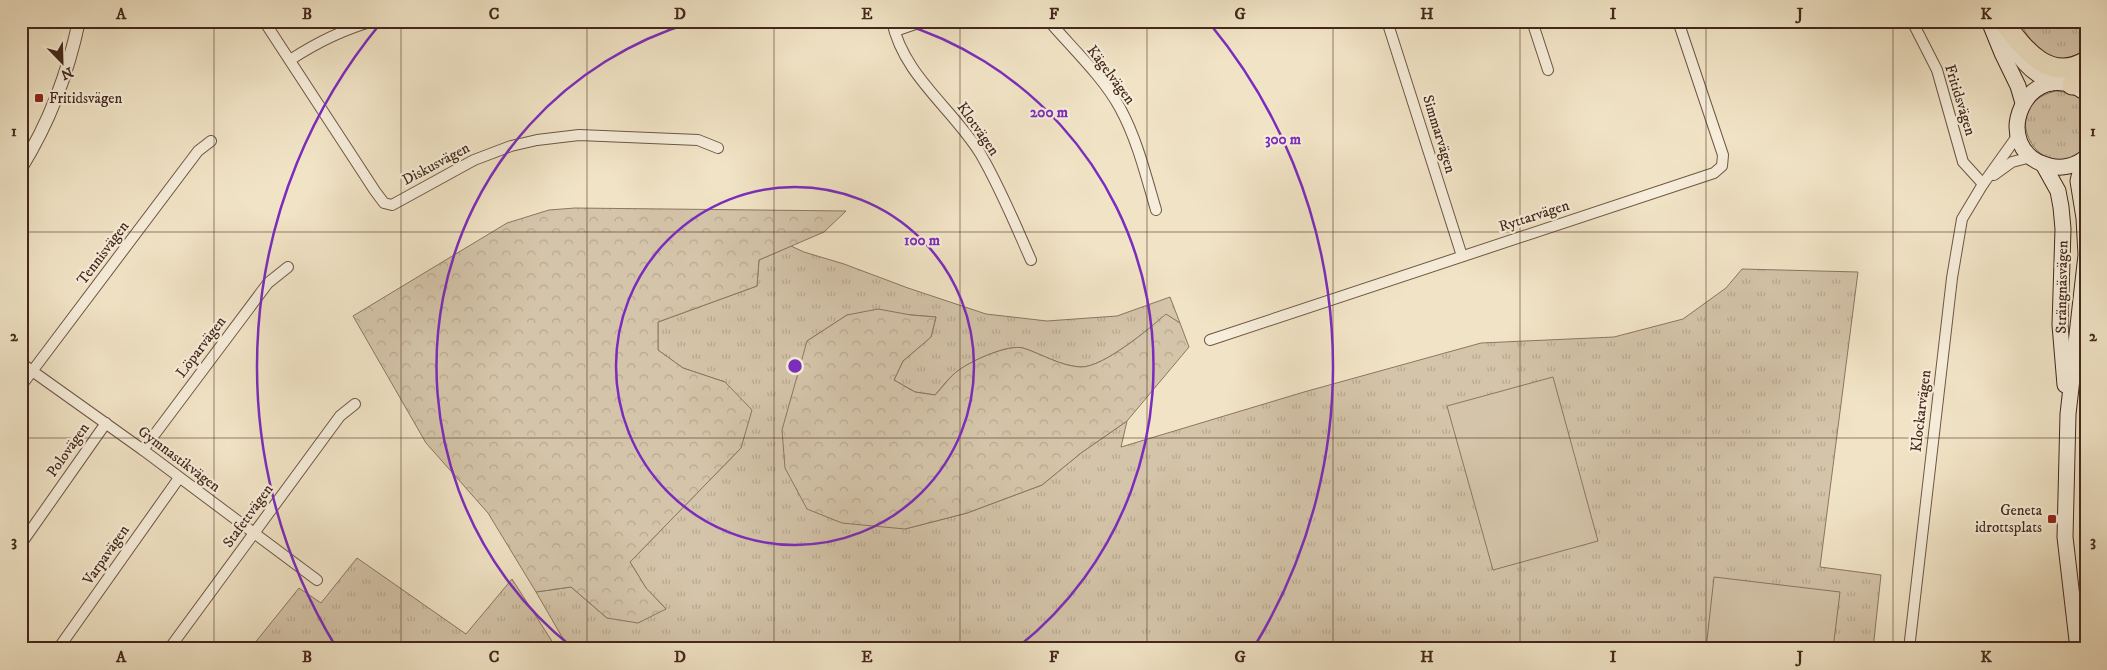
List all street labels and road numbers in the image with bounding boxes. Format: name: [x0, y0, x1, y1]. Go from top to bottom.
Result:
street label: Kägelvägen: [1083, 42, 1139, 108]
street label: Fritidsvägen: [1940, 62, 1980, 138]
street label: Simmarvägen: [1418, 93, 1460, 176]
street label: Klotvägen: [953, 98, 1003, 160]
street label: Diskusvägen: [399, 138, 473, 190]
street label: Ryttarvägen: [1496, 196, 1572, 236]
street label: Tennisvägen: [73, 217, 133, 289]
street label: Strängnäsvägen: [2052, 240, 2072, 334]
street label: Löparvägen: [172, 312, 230, 382]
street label: Klockarvägen: [1907, 369, 1935, 453]
street label: Polovägen: [43, 419, 94, 481]
street label: Gymnastikvägen: [134, 422, 224, 496]
street label: Stafettvägen: [219, 480, 278, 551]
street label: Varpavägen: [78, 521, 134, 589]

